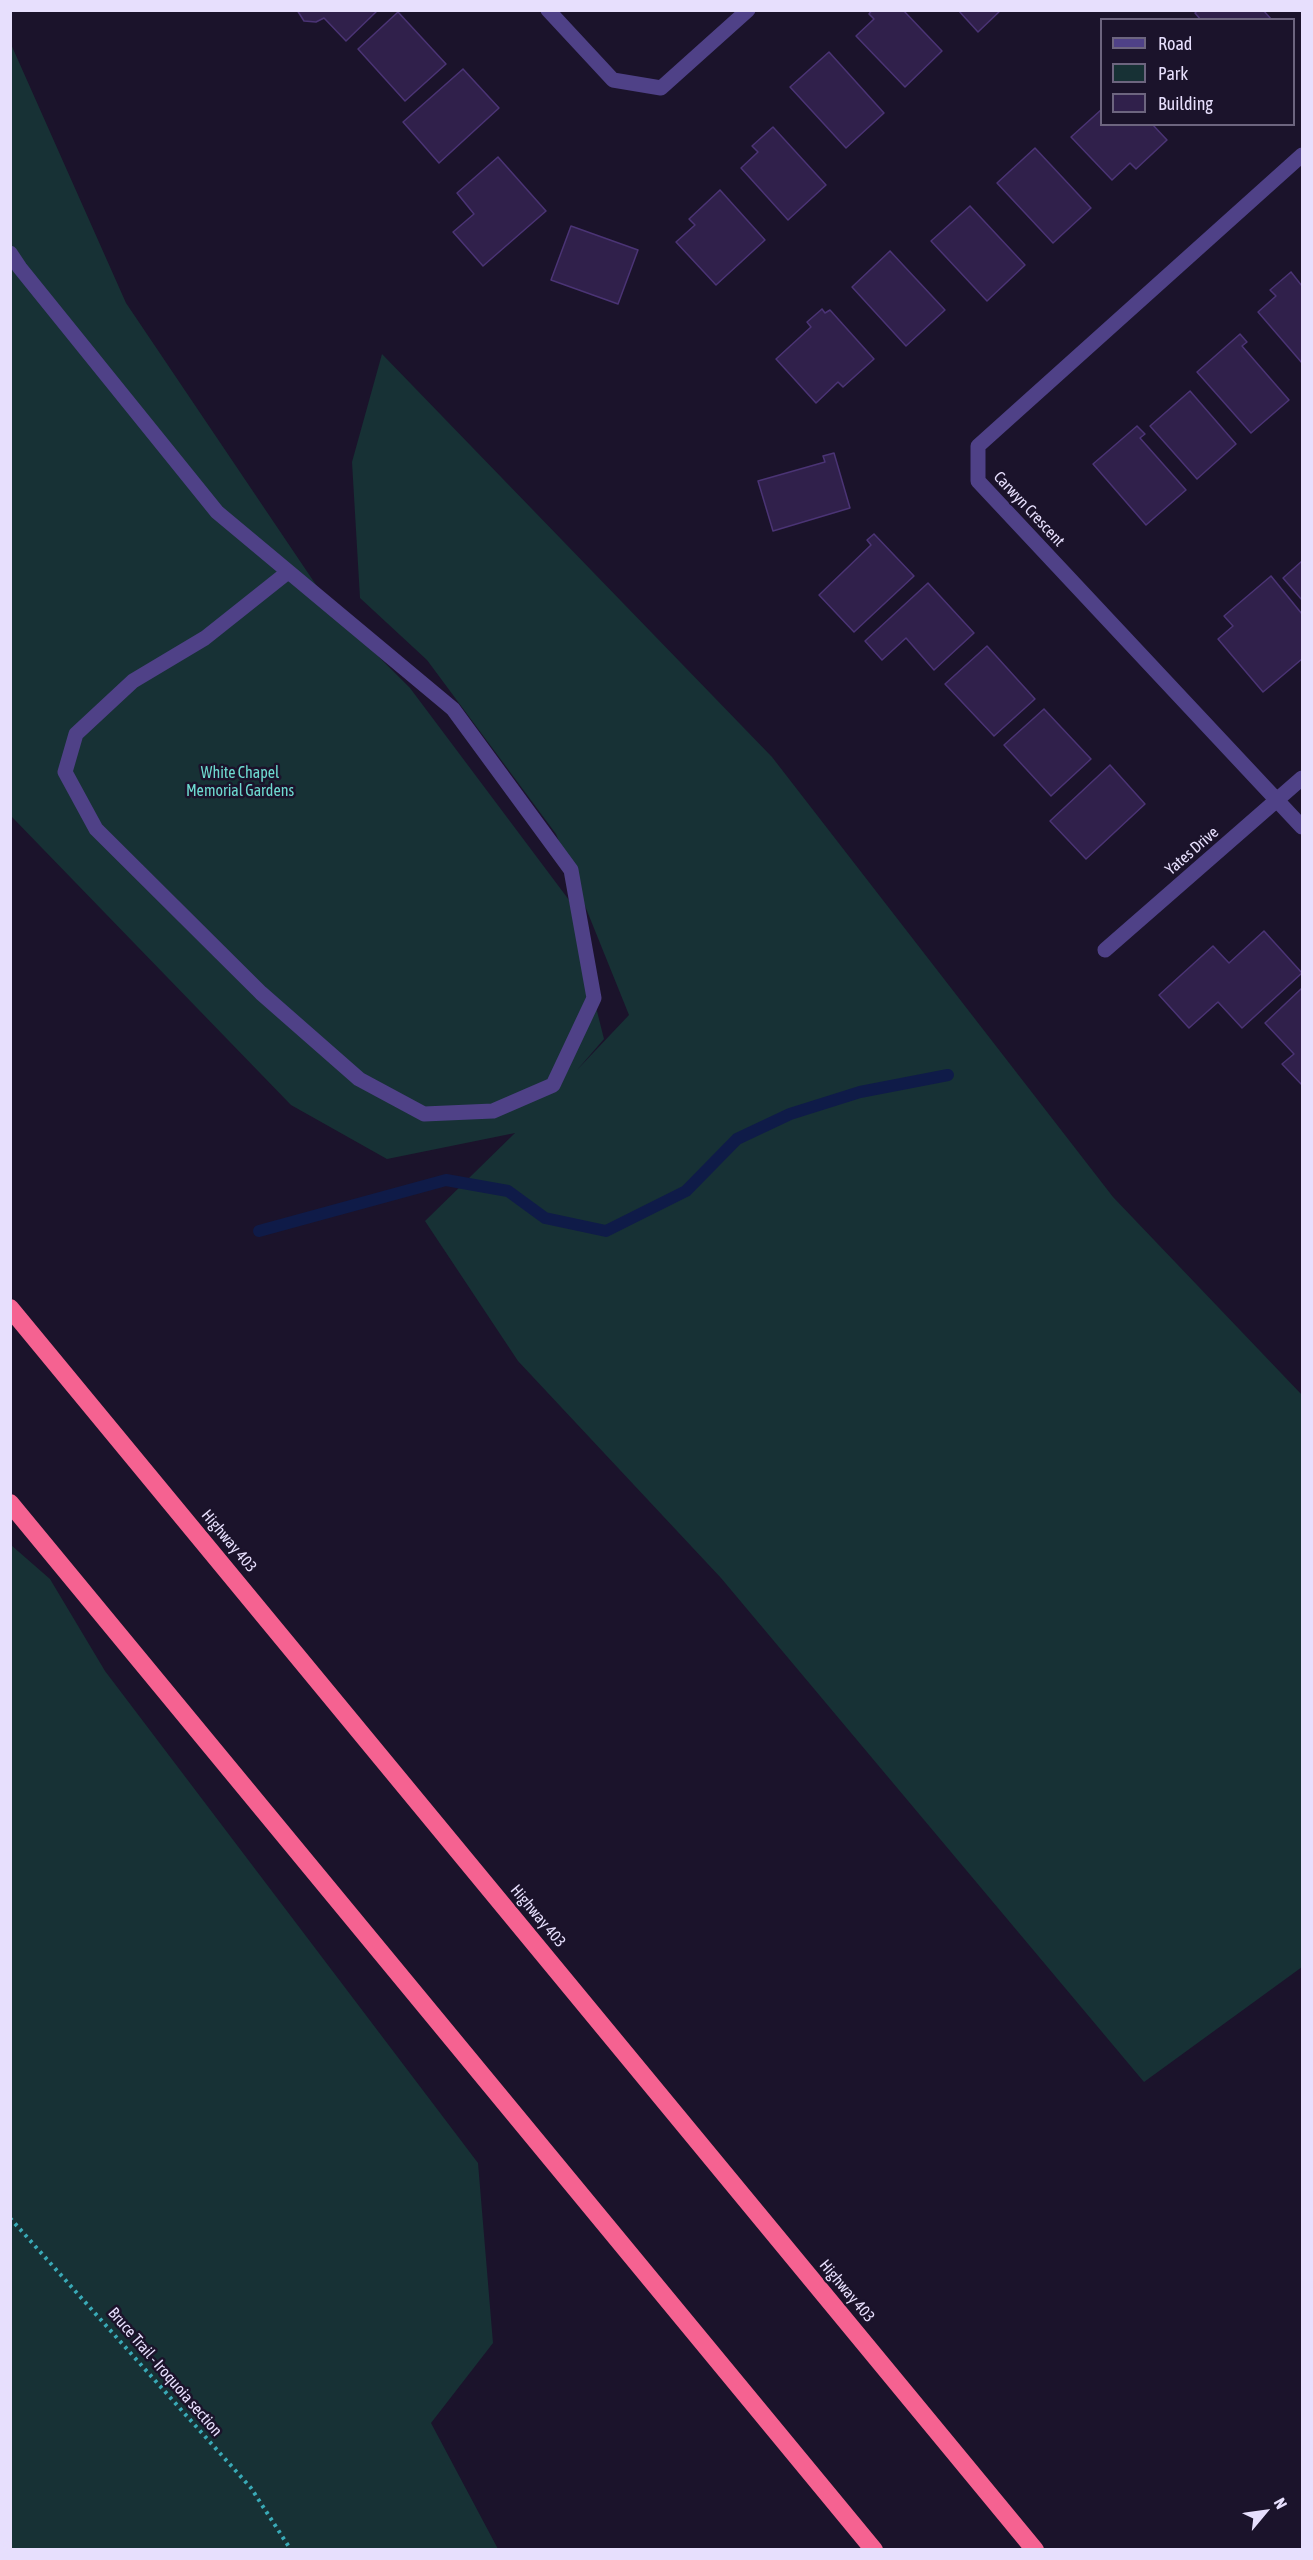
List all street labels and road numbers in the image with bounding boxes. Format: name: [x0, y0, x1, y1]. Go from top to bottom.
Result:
street label: Carwyn Crescent: [989, 467, 1069, 551]
street label: Yates Drive: [1161, 823, 1223, 879]
street label: Highway 403: [197, 1506, 261, 1576]
street label: Highway 403: [506, 1881, 570, 1951]
street label: Highway 403: [815, 2256, 879, 2326]
street label: Bruce Trail - Iroquoia section: [104, 2304, 226, 2440]

